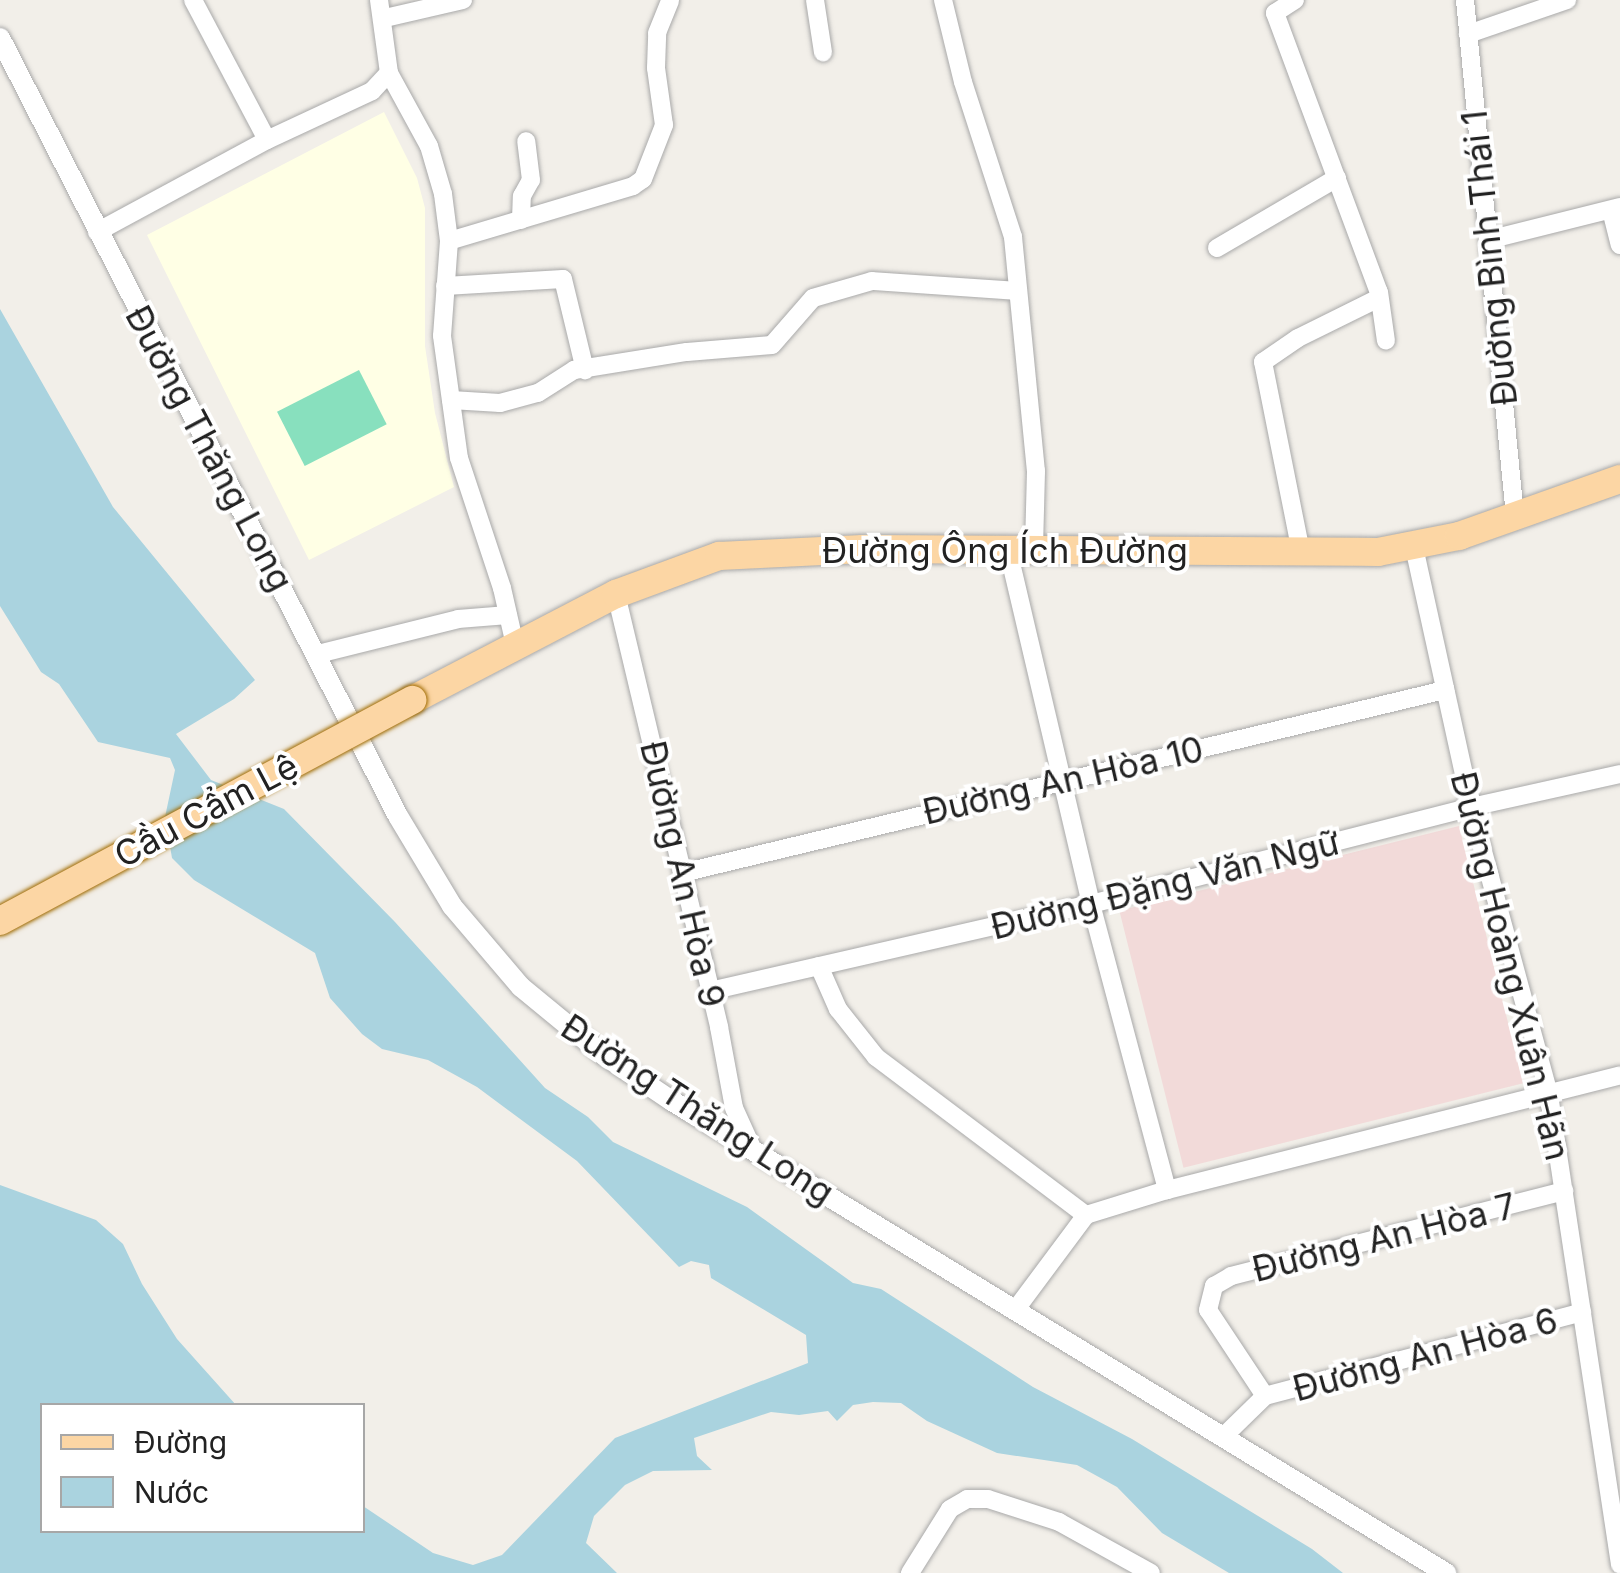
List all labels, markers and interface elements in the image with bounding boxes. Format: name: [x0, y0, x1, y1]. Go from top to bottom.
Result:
street label: Đường Bình Thái 1: [1453, 108, 1525, 408]
street label: Đường Thăng Long: [117, 298, 303, 598]
street label: Đường Ông Ích Đường: [822, 529, 1188, 571]
street label: Đường An Hòa 10: [919, 727, 1207, 833]
street label: Đường An Hòa 9: [632, 737, 734, 1011]
street label: Cầu Cẩm Lệ: [107, 744, 305, 876]
street label: Đường Hoàng Xuân Hãn: [1442, 767, 1580, 1165]
street label: Đường Đặng Văn Ngữ: [986, 820, 1344, 948]
street label: Đường Thăng Long: [554, 1005, 842, 1213]
street label: Đường An Hòa 7: [1248, 1184, 1520, 1290]
street label: Đường An Hòa 6: [1288, 1299, 1562, 1409]
legend: [40, 1403, 365, 1533]
text: Đường: [134, 1424, 227, 1460]
text: Nước: [134, 1474, 209, 1510]

